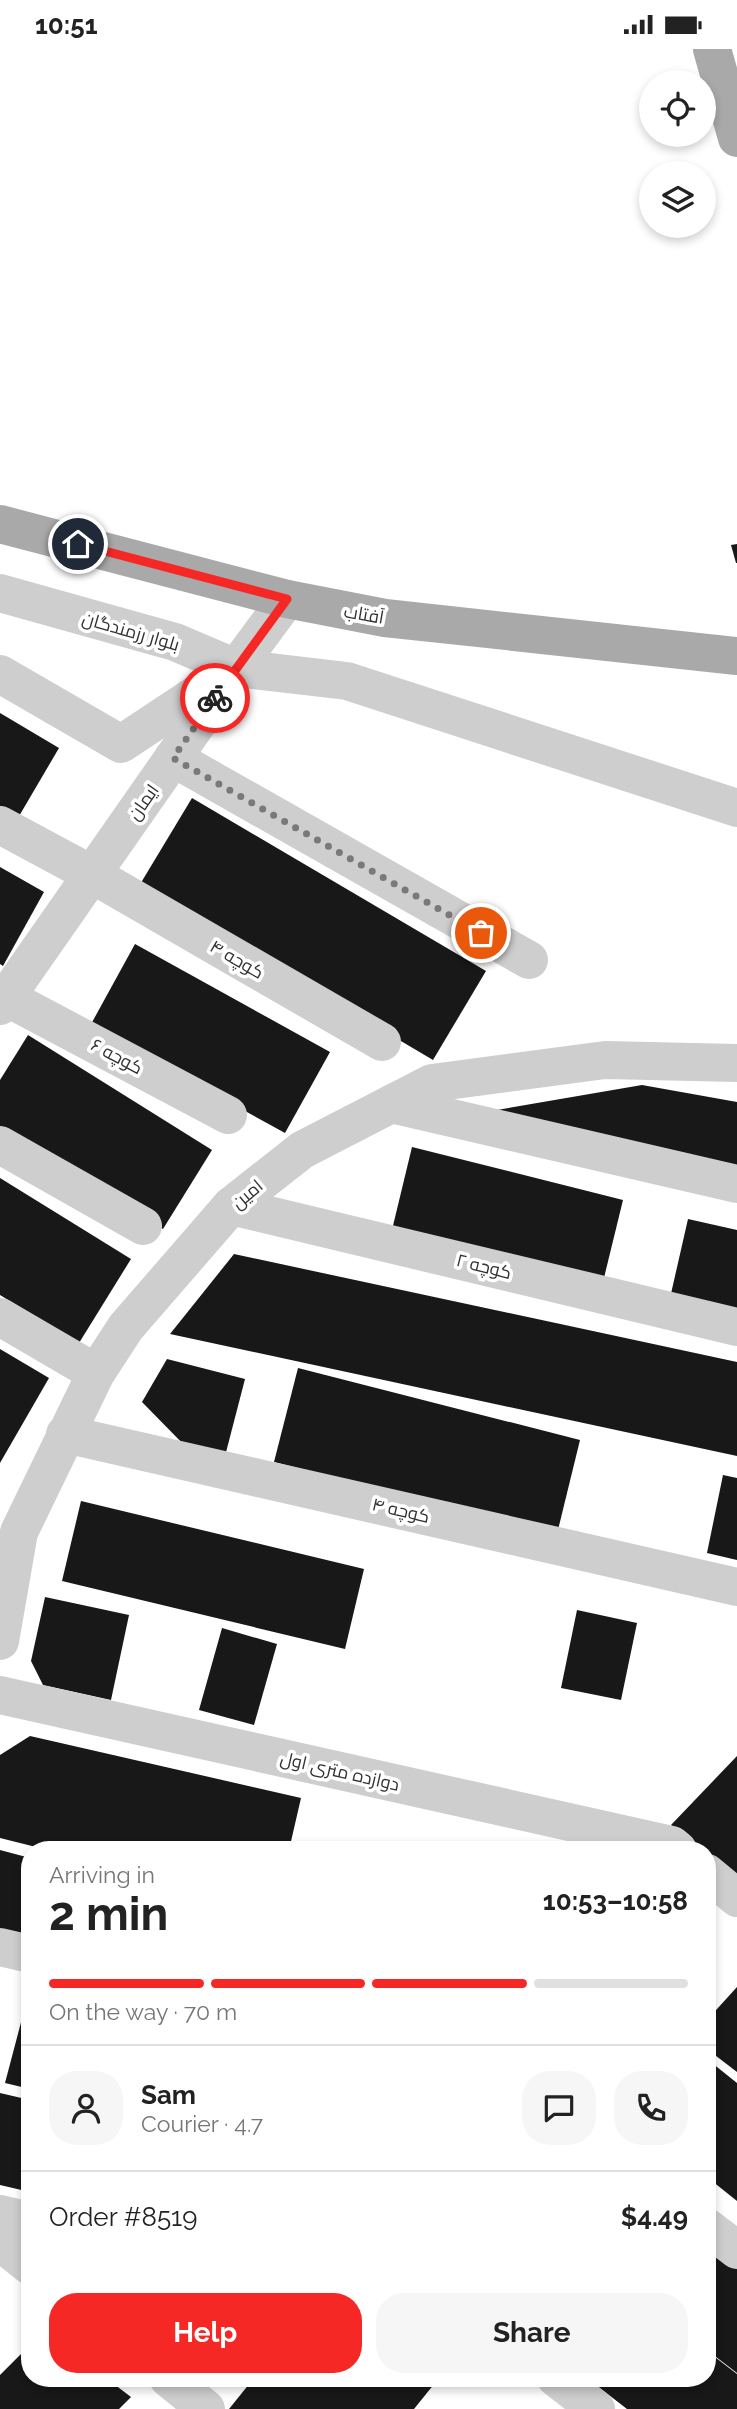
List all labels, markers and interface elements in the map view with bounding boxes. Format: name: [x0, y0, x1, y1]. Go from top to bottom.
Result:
text: 10:51: [35, 10, 97, 40]
map controls: [639, 70, 716, 238]
button: locate: [639, 70, 716, 147]
button: layers: [639, 161, 716, 238]
pin: [48, 514, 108, 574]
icon: home: [59, 525, 97, 563]
street label: آفتاب: [342, 600, 386, 628]
street label: بلوار رزمندگان: [80, 607, 182, 656]
courier: [180, 663, 250, 733]
icon: bike: [196, 679, 234, 717]
street label: ایمان: [123, 780, 164, 825]
pin: [451, 903, 511, 963]
icon: bag: [462, 914, 500, 952]
street label: کوچه ۴: [205, 935, 268, 984]
street label: کوچه ۶: [87, 1034, 146, 1080]
street label: امین: [227, 1175, 268, 1214]
street label: کوچه ۲: [454, 1249, 514, 1285]
street label: کوچه ۴: [370, 1493, 432, 1529]
street label: دوازده متری اول: [278, 1747, 402, 1796]
text: Arriving in: [49, 1861, 155, 1888]
text: 10:53–10:58: [543, 1886, 688, 1916]
text: 2 min: [49, 1887, 168, 1941]
text: On the way · 70 m: [49, 1998, 237, 2025]
button: person: [49, 2071, 123, 2145]
button: chat: [522, 2071, 596, 2145]
button: phone: [614, 2071, 688, 2145]
text: Sam: [141, 2080, 196, 2110]
text: Courier · 4.7: [141, 2110, 263, 2137]
text: Order #8519: [49, 2202, 197, 2232]
text: $4.49: [621, 2202, 688, 2232]
button: Help: [49, 2293, 362, 2373]
button: Share: [376, 2293, 688, 2373]

